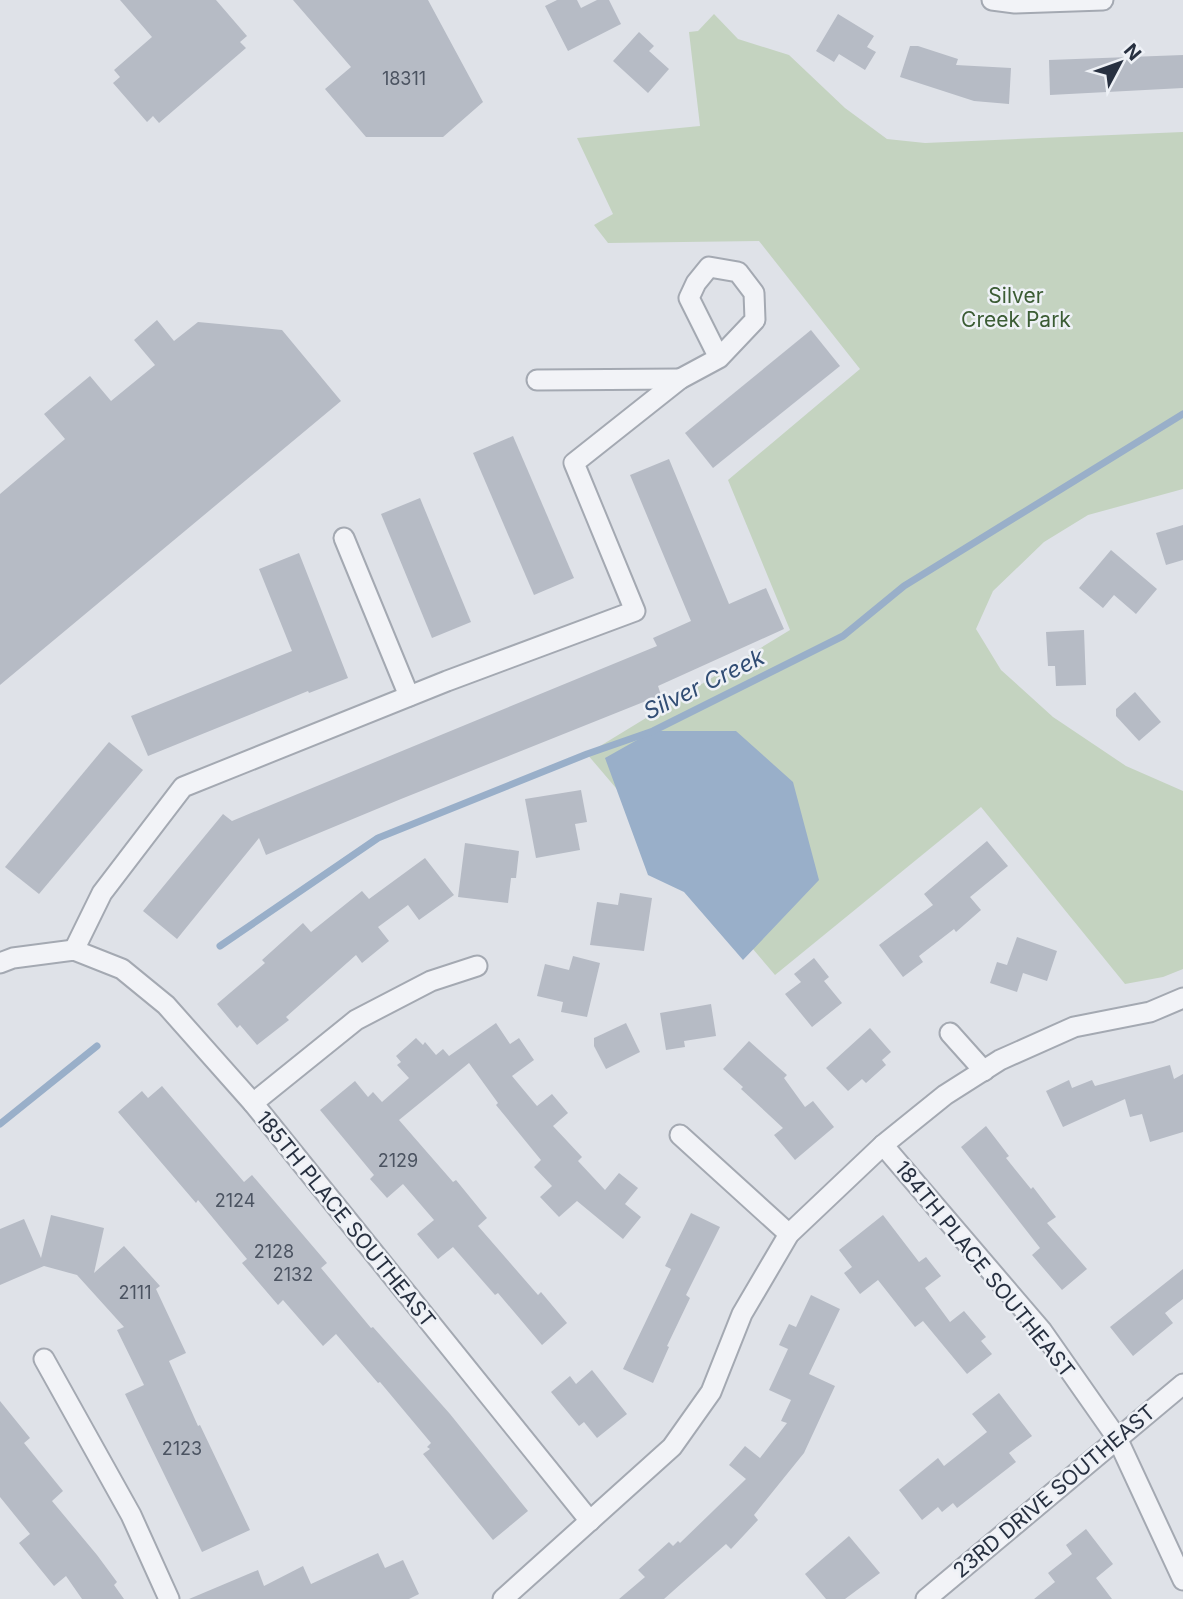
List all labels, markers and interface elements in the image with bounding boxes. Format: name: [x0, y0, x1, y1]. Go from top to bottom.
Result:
north arrow: [1085, 28, 1155, 98]
text: N: [1119, 39, 1146, 65]
house number: 18311: [382, 68, 426, 89]
park label: Silver Creek Park: [961, 283, 1071, 332]
water label: Silver Creek: [639, 643, 769, 725]
street label: 185TH PLACE SOUTHEAST: [251, 1106, 441, 1332]
house number: 2129: [378, 1150, 418, 1171]
street label: 184TH PLACE SOUTHEAST: [890, 1156, 1080, 1382]
house number: 2124: [215, 1190, 255, 1211]
house number: 2128: [254, 1241, 294, 1262]
house number: 2132: [273, 1264, 313, 1285]
house number: 2111: [119, 1282, 151, 1303]
street label: 23RD DRIVE SOUTHEAST: [948, 1399, 1160, 1583]
house number: 2123: [162, 1438, 202, 1459]

